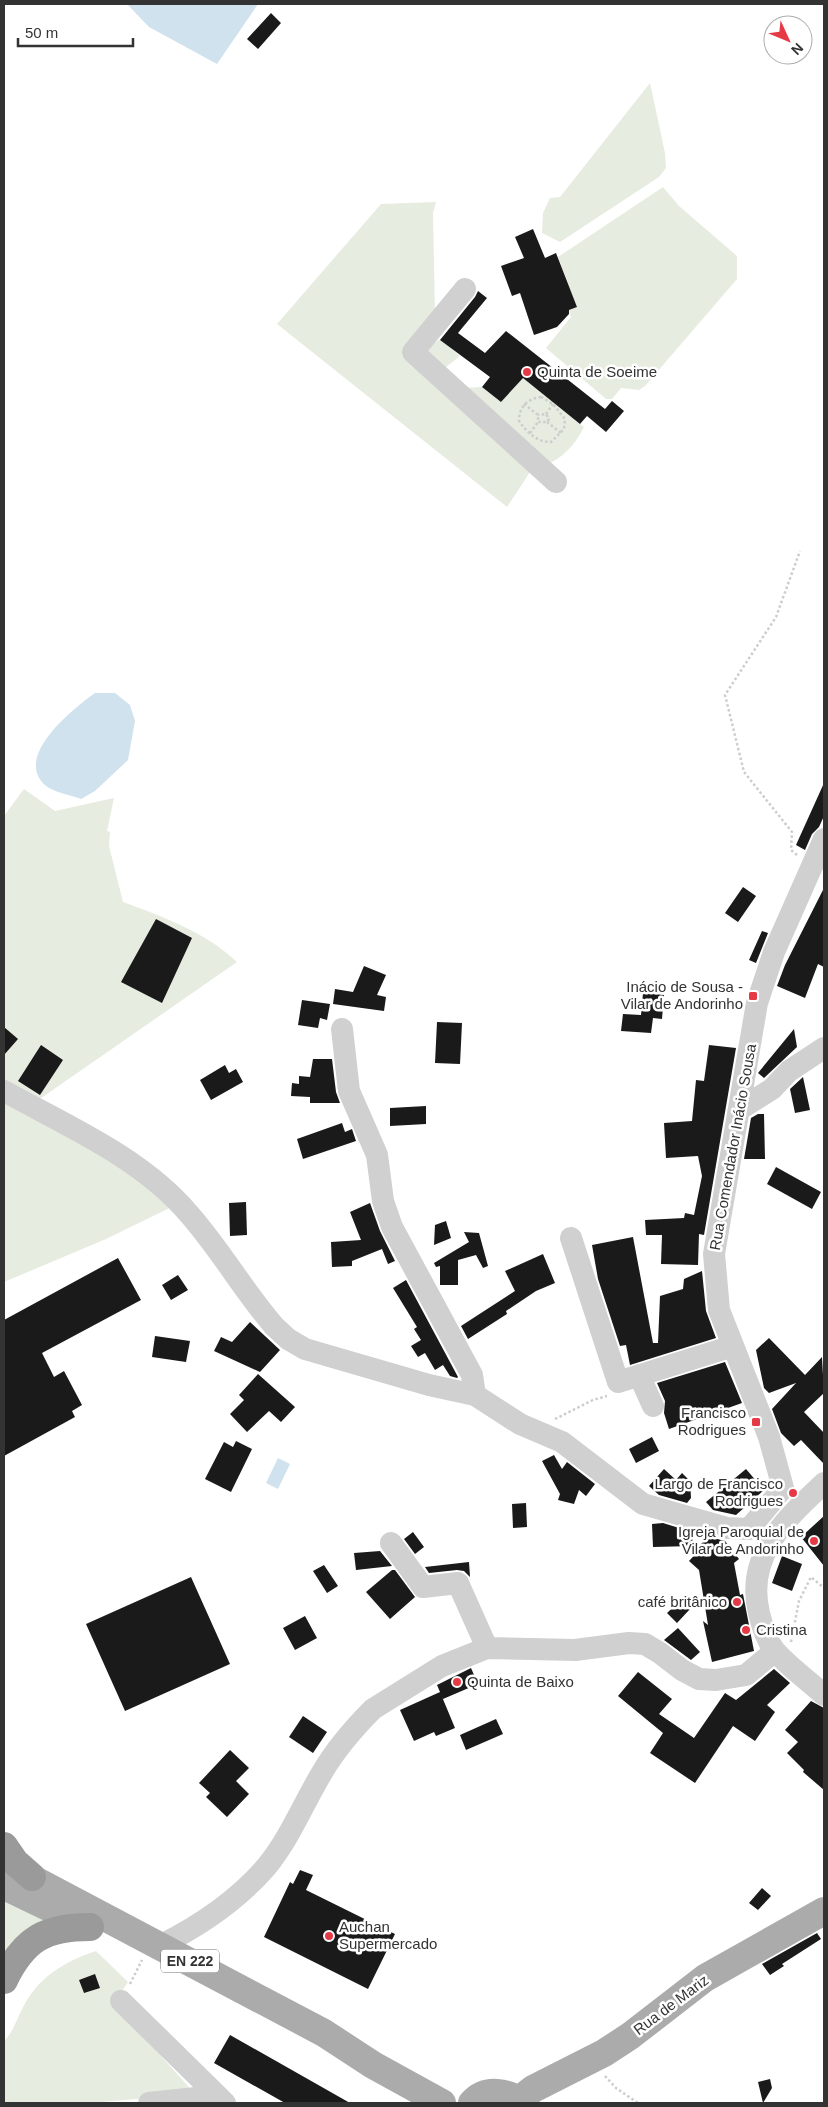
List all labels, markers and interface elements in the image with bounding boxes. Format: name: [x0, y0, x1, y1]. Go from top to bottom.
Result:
scale bar: [18, 15, 132, 47]
north arrow: [763, 15, 813, 65]
text: 50 m: [25, 24, 58, 41]
text: N: [788, 40, 807, 58]
place label: Quinta de Soeime: [537, 363, 657, 380]
marker: Quinta de Soeime: [521, 366, 533, 378]
place label: Inácio de Sousa - Vilar de Andorinho: [621, 978, 743, 1012]
marker: Inácio de Sousa - Vilar de Andorinho: [747, 990, 759, 1002]
street label: Rua Comendador Inácio Sousa: [706, 1042, 759, 1251]
place label: Francisco Rodrigues: [678, 1404, 746, 1438]
marker: Francisco Rodrigues: [750, 1416, 762, 1428]
place label: Largo de Francisco Rodrigues: [655, 1475, 783, 1509]
marker: Largo de Francisco Rodrigues: [787, 1487, 799, 1499]
place label: Igreja Paroquial de Vilar de Andorinho: [678, 1523, 804, 1557]
marker: Igreja Paroquial de Vilar de Andorinho: [808, 1535, 820, 1547]
place label: café britânico: [638, 1593, 727, 1610]
marker: café britânico: [731, 1596, 743, 1608]
place label: Cristina: [756, 1621, 808, 1638]
marker: Cristina: [740, 1624, 752, 1636]
place label: Quinta de Baixo: [467, 1673, 574, 1690]
marker: Quinta de Baixo: [451, 1676, 463, 1688]
place label: Auchan Supermercado: [339, 1918, 437, 1952]
marker: Auchan Supermercado: [323, 1930, 335, 1942]
road number: EN 222: [161, 1950, 219, 1972]
street label: Rua de Mariz: [630, 1971, 711, 2038]

